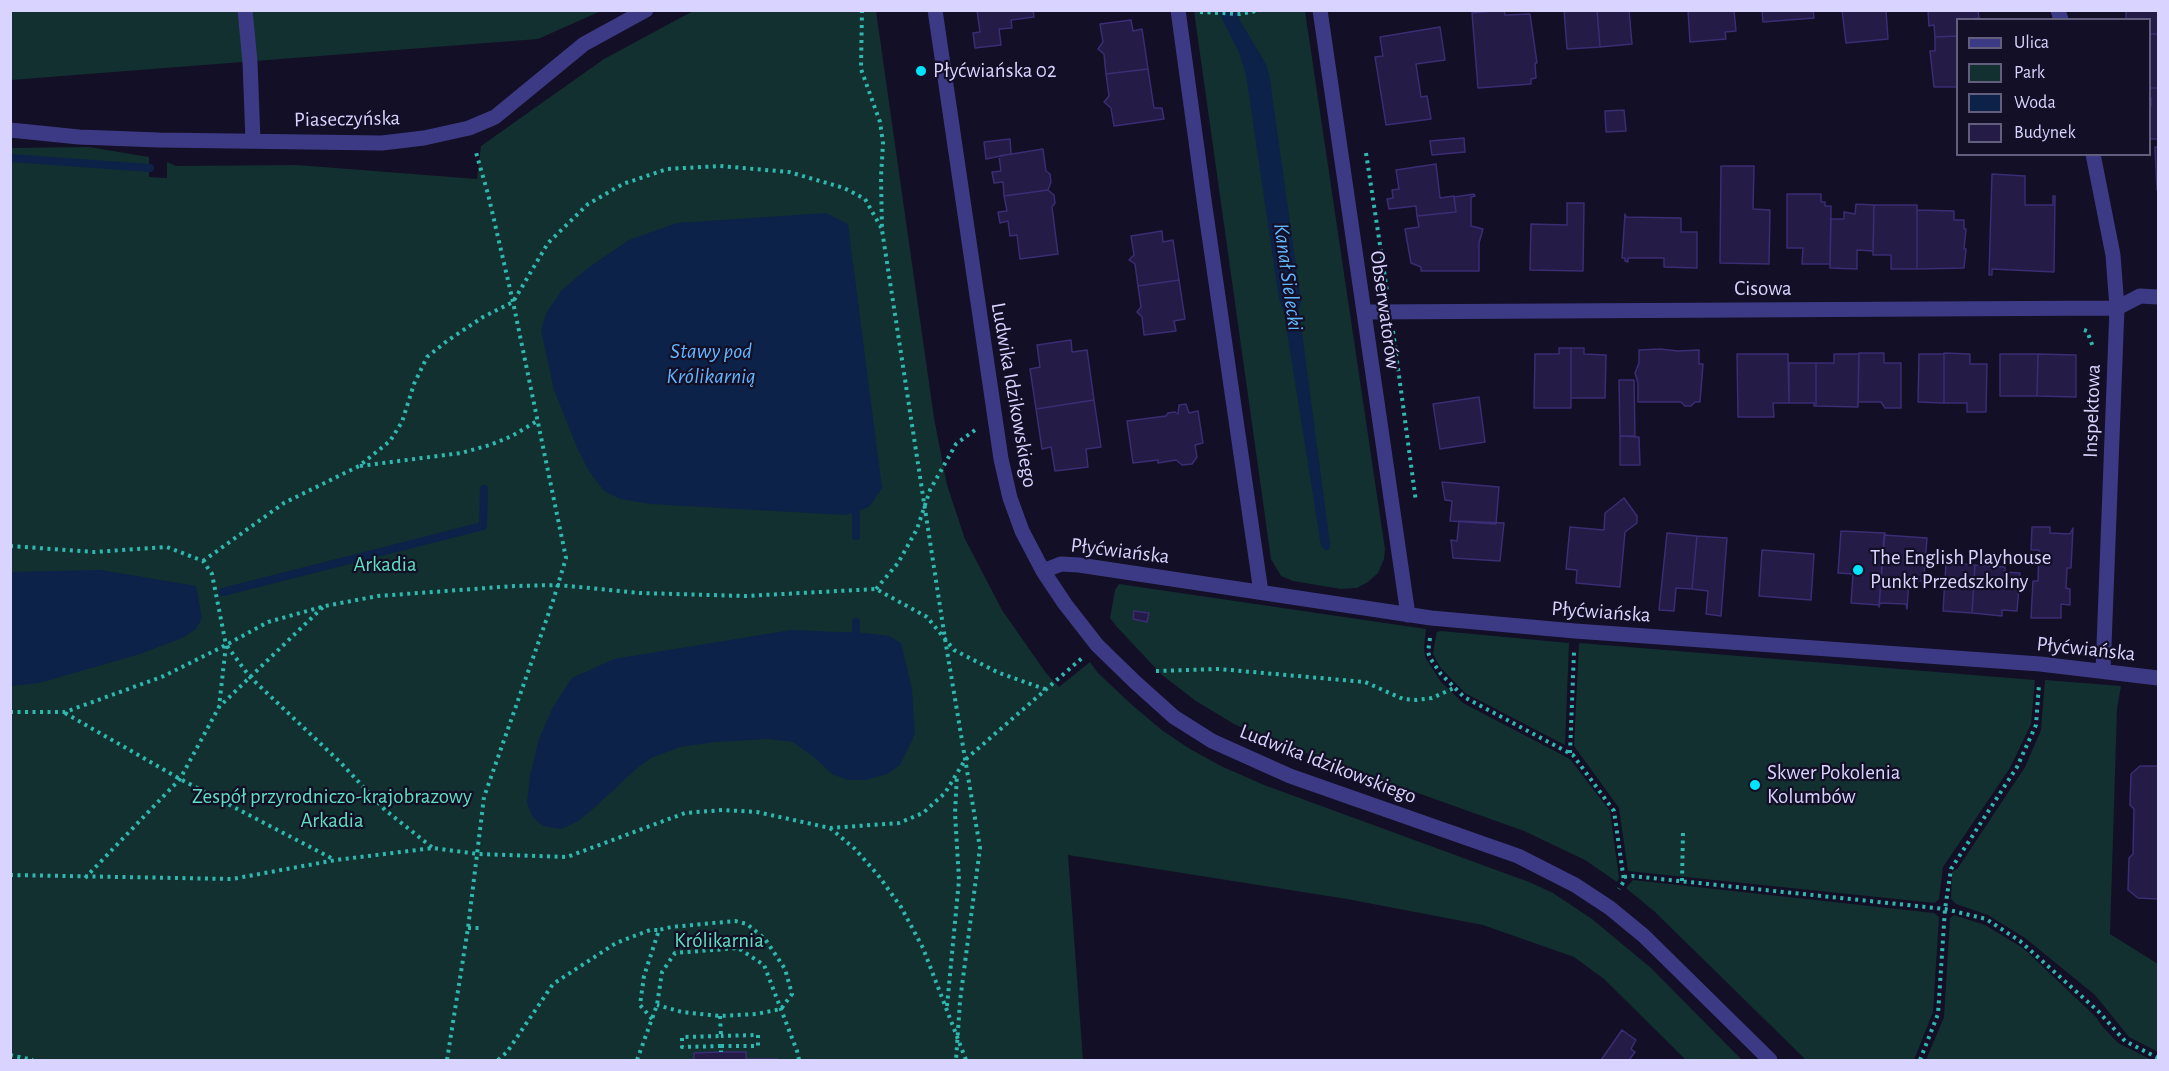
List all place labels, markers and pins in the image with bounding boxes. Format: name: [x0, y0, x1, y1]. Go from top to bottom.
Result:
place label: Płyćwiańska 02: [933, 58, 1056, 84]
marker: Płyćwiańska 02: [914, 64, 928, 78]
place label: The English Playhouse Punkt Przedszkolny: [1870, 545, 2051, 595]
marker: The English Playhouse Punkt Przedszkolny: [1851, 563, 1865, 577]
place label: Skwer Pokolenia Kolumbów: [1767, 760, 1900, 810]
marker: Skwer Pokolenia Kolumbów: [1748, 778, 1762, 792]

